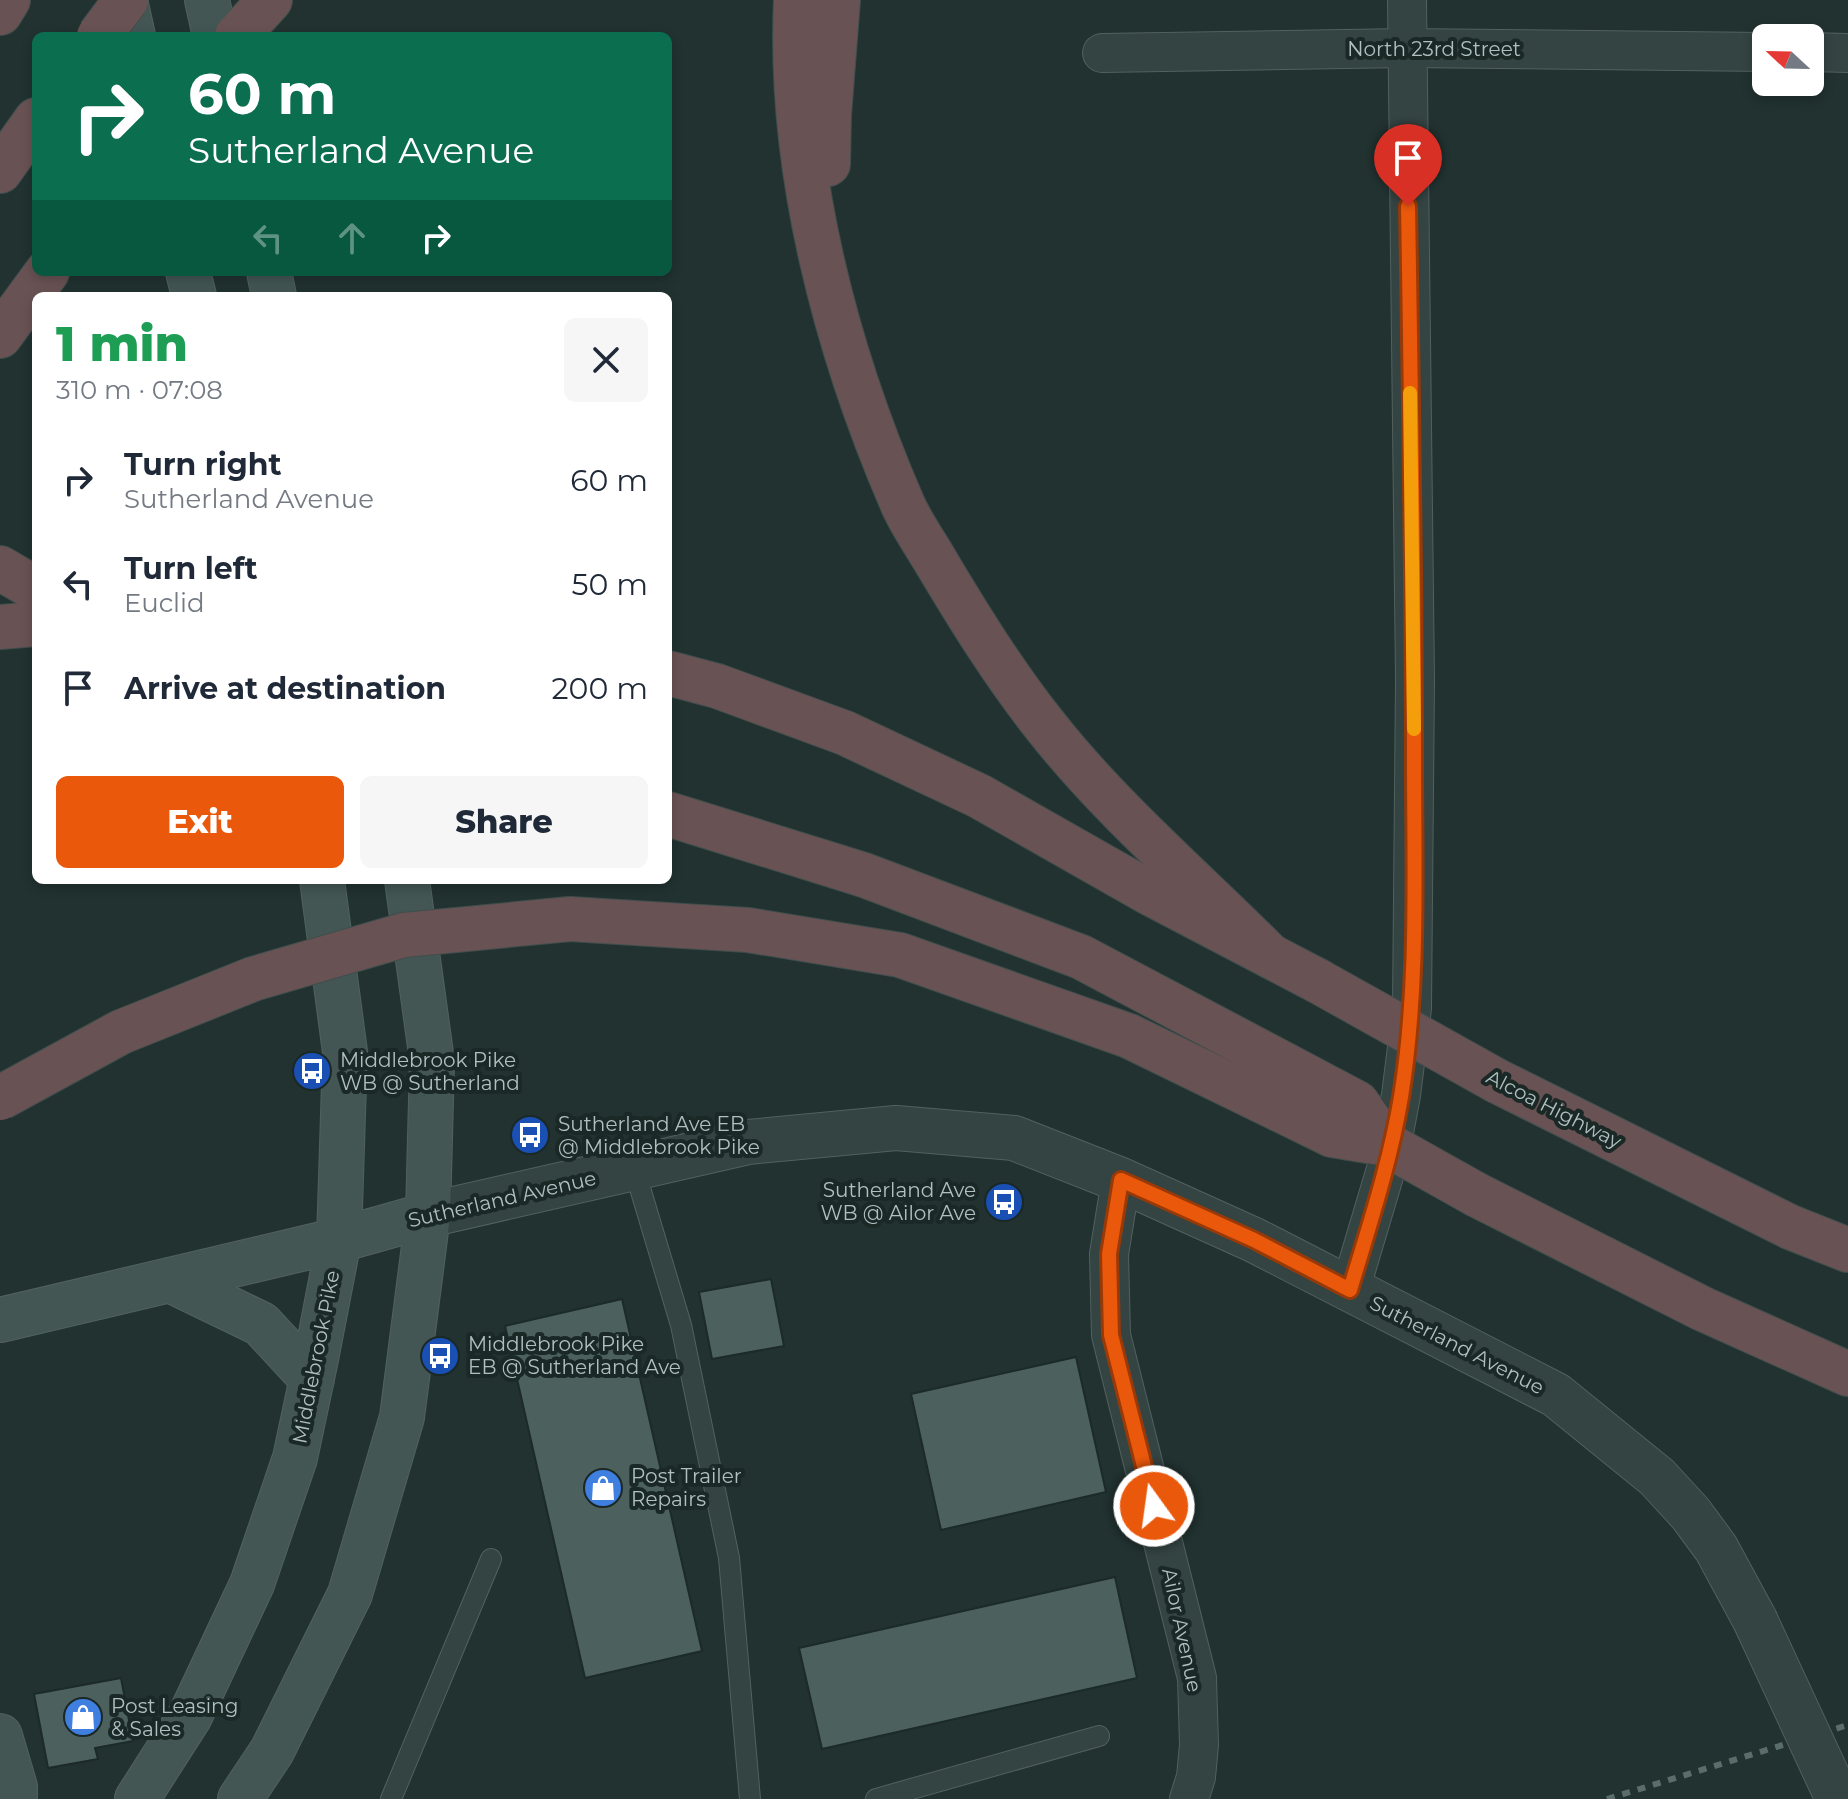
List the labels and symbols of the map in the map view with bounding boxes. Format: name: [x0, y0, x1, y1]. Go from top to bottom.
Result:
north arrow: [1752, 24, 1824, 96]
street label: North 23rd Street: [1347, 37, 1521, 61]
pin: [1374, 124, 1442, 206]
place label: Middlebrook Pike WB @ Sutherland: [340, 1048, 520, 1095]
bus stop icon: Middlebrook Pike WB @ Sutherland: [291, 1050, 333, 1092]
street label: Alcoa Highway: [1482, 1065, 1626, 1153]
place label: Sutherland Ave EB @ Middlebrook Pike: [558, 1112, 760, 1159]
bus stop icon: Sutherland Ave EB @ Middlebrook Pike: [509, 1114, 551, 1156]
street label: Sutherland Avenue: [406, 1166, 598, 1232]
place label: Sutherland Ave WB @ Ailor Ave: [821, 1178, 976, 1225]
bus stop icon: Sutherland Ave WB @ Ailor Ave: [983, 1181, 1025, 1223]
street label: Middlebrook Pike: [287, 1268, 345, 1446]
street label: Sutherland Avenue: [1366, 1291, 1548, 1399]
place label: Middlebrook Pike EB @ Sutherland Ave: [468, 1332, 681, 1379]
bus stop icon: Middlebrook Pike EB @ Sutherland Ave: [419, 1335, 461, 1377]
place label: Post Trailer Repairs: [631, 1464, 742, 1511]
position arrow: [1112, 1464, 1196, 1548]
shop icon: Post Trailer Repairs: [582, 1467, 624, 1509]
street label: Ailor Avenue: [1157, 1566, 1207, 1694]
place label: Post Leasing & Sales: [111, 1694, 238, 1741]
shop icon: Post Leasing & Sales: [62, 1696, 104, 1738]

